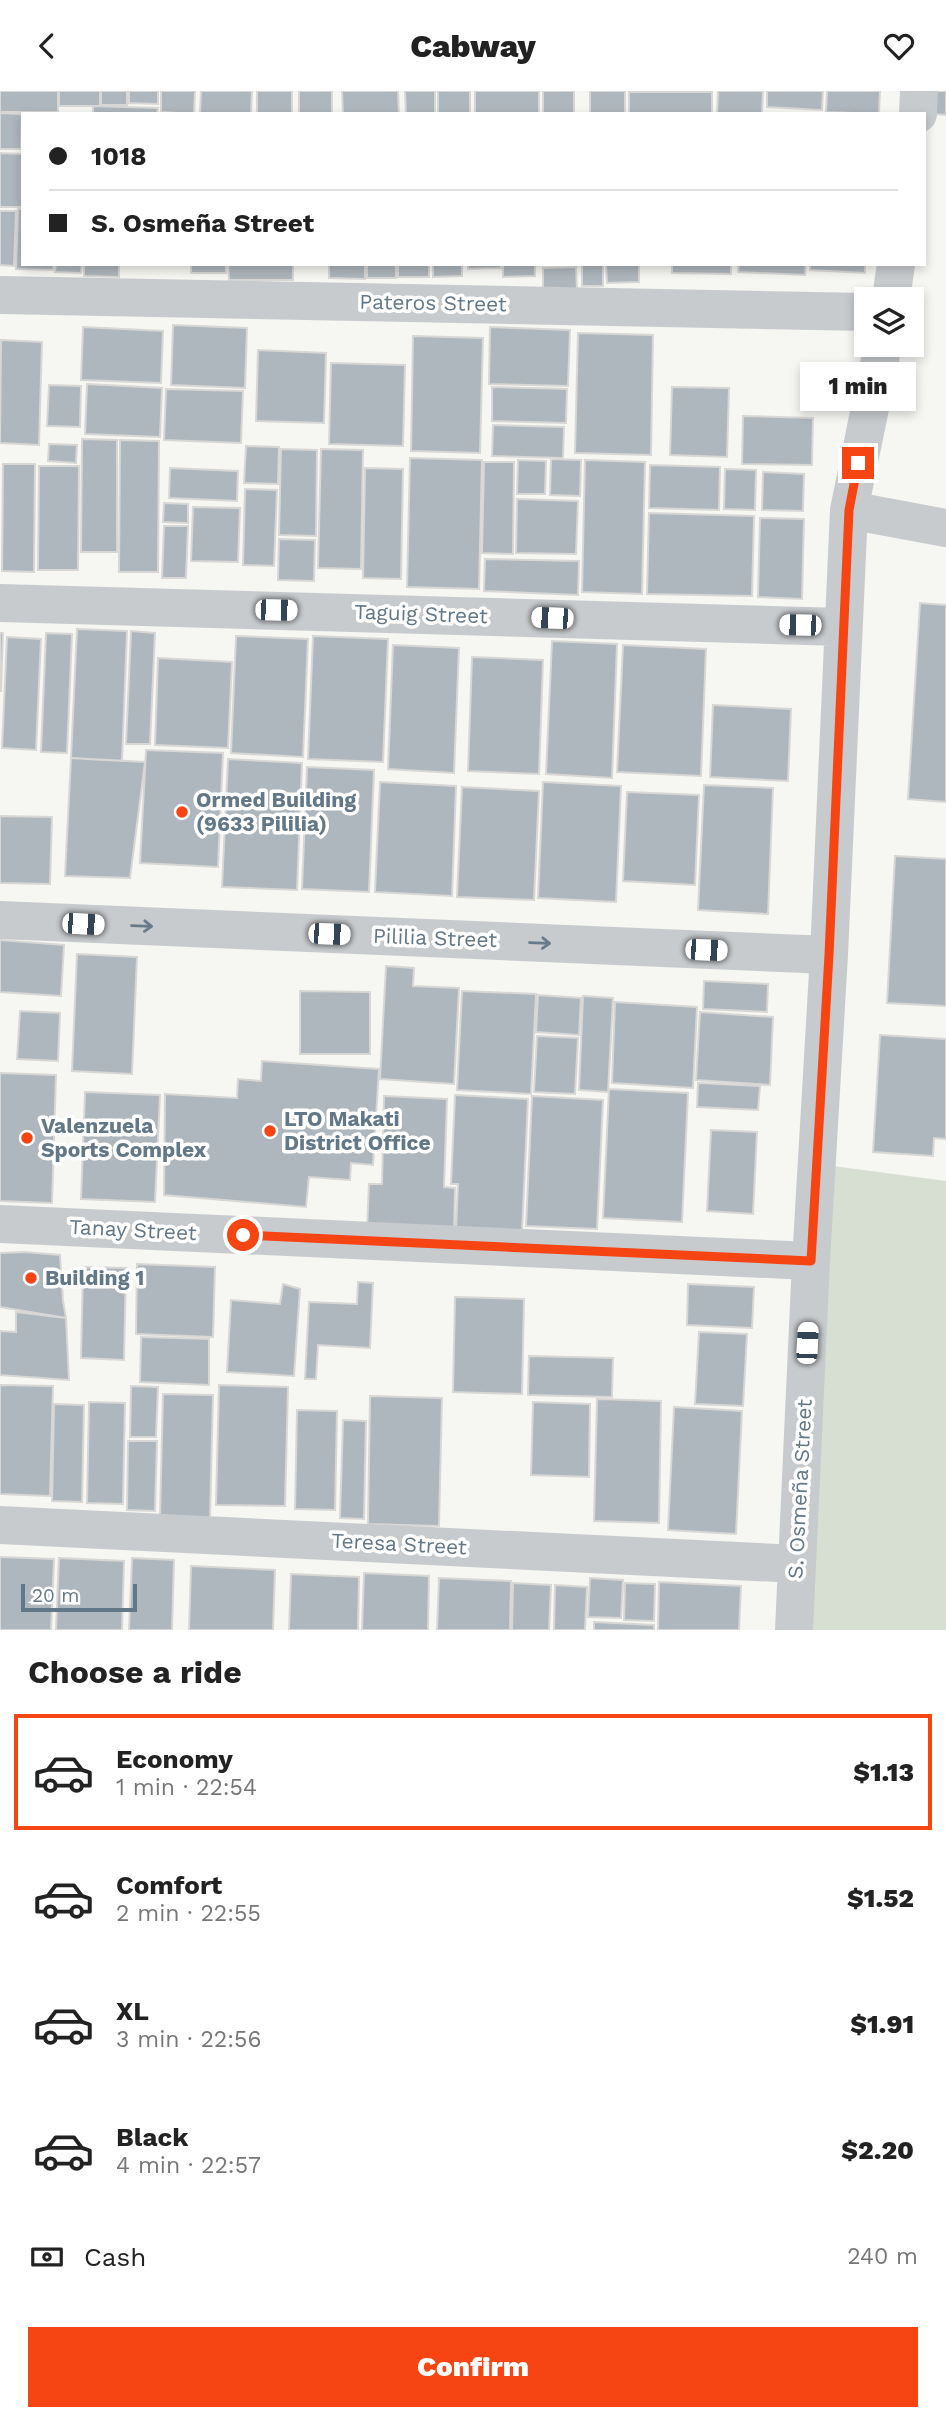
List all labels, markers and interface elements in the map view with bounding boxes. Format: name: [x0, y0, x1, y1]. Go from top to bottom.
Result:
icon: back: [28, 27, 66, 65]
text: Cabway: [410, 27, 536, 65]
icon: heart: [880, 27, 918, 65]
text: 1018: [91, 141, 146, 171]
text: S. Osmeña Street: [91, 208, 314, 238]
map controls: [854, 287, 924, 357]
button: layers: [854, 287, 924, 357]
street label: Pateros Street: [359, 289, 507, 316]
callout: 1 min: [800, 361, 916, 411]
text: 1 min: [828, 373, 888, 400]
route end: [842, 447, 874, 479]
car: [255, 599, 298, 621]
street label: Taguig Street: [354, 599, 488, 628]
car: [531, 607, 574, 629]
car: [779, 614, 822, 636]
place label: Ormed Building (9633 Pililia): [196, 787, 356, 836]
marker: Ormed Building (9633 Pililia): [174, 804, 190, 820]
car: [62, 912, 105, 936]
one-way arrow: [130, 920, 153, 933]
car: [308, 923, 351, 945]
street label: Pililia Street: [373, 923, 498, 952]
one-way arrow: [529, 936, 552, 949]
car: [685, 939, 728, 961]
place label: LTO Makati District Office: [284, 1106, 431, 1155]
place label: Valenzuela Sports Complex: [41, 1113, 207, 1162]
marker: LTO Makati District Office: [262, 1123, 278, 1139]
marker: Valenzuela Sports Complex: [19, 1130, 35, 1146]
street label: Tanay Street: [69, 1214, 197, 1245]
route start: [227, 1219, 259, 1251]
place label: Building 1: [45, 1265, 144, 1290]
marker: Building 1: [23, 1270, 39, 1286]
car: [796, 1321, 819, 1365]
street label: S. Osmeña Street: [782, 1398, 817, 1579]
street label: Teresa Street: [331, 1527, 468, 1560]
scale bar: [21, 1581, 136, 1613]
text: 20 m: [32, 1584, 79, 1607]
text: Choose a ride: [28, 1653, 242, 1691]
icon: car: [32, 1741, 95, 1804]
text: Economy: [116, 1744, 233, 1774]
text: $1.13: [853, 1757, 914, 1787]
text: 1 min · 22:54: [116, 1774, 257, 1801]
icon: car: [32, 1867, 95, 1930]
text: Comfort: [116, 1870, 222, 1900]
text: $1.52: [847, 1883, 914, 1913]
text: 2 min · 22:55: [116, 1900, 261, 1927]
icon: car: [32, 1993, 95, 2056]
text: XL: [116, 1996, 149, 2026]
text: $1.91: [850, 2009, 914, 2039]
text: 3 min · 22:56: [116, 2026, 261, 2053]
icon: car: [32, 2119, 95, 2182]
text: Black: [116, 2122, 188, 2152]
text: $2.20: [841, 2135, 914, 2165]
text: 4 min · 22:57: [116, 2152, 261, 2179]
icon: cash: [28, 2238, 66, 2276]
text: Cash: [84, 2242, 146, 2272]
text: 240 m: [847, 2243, 918, 2270]
button: Confirm: [28, 2327, 918, 2407]

